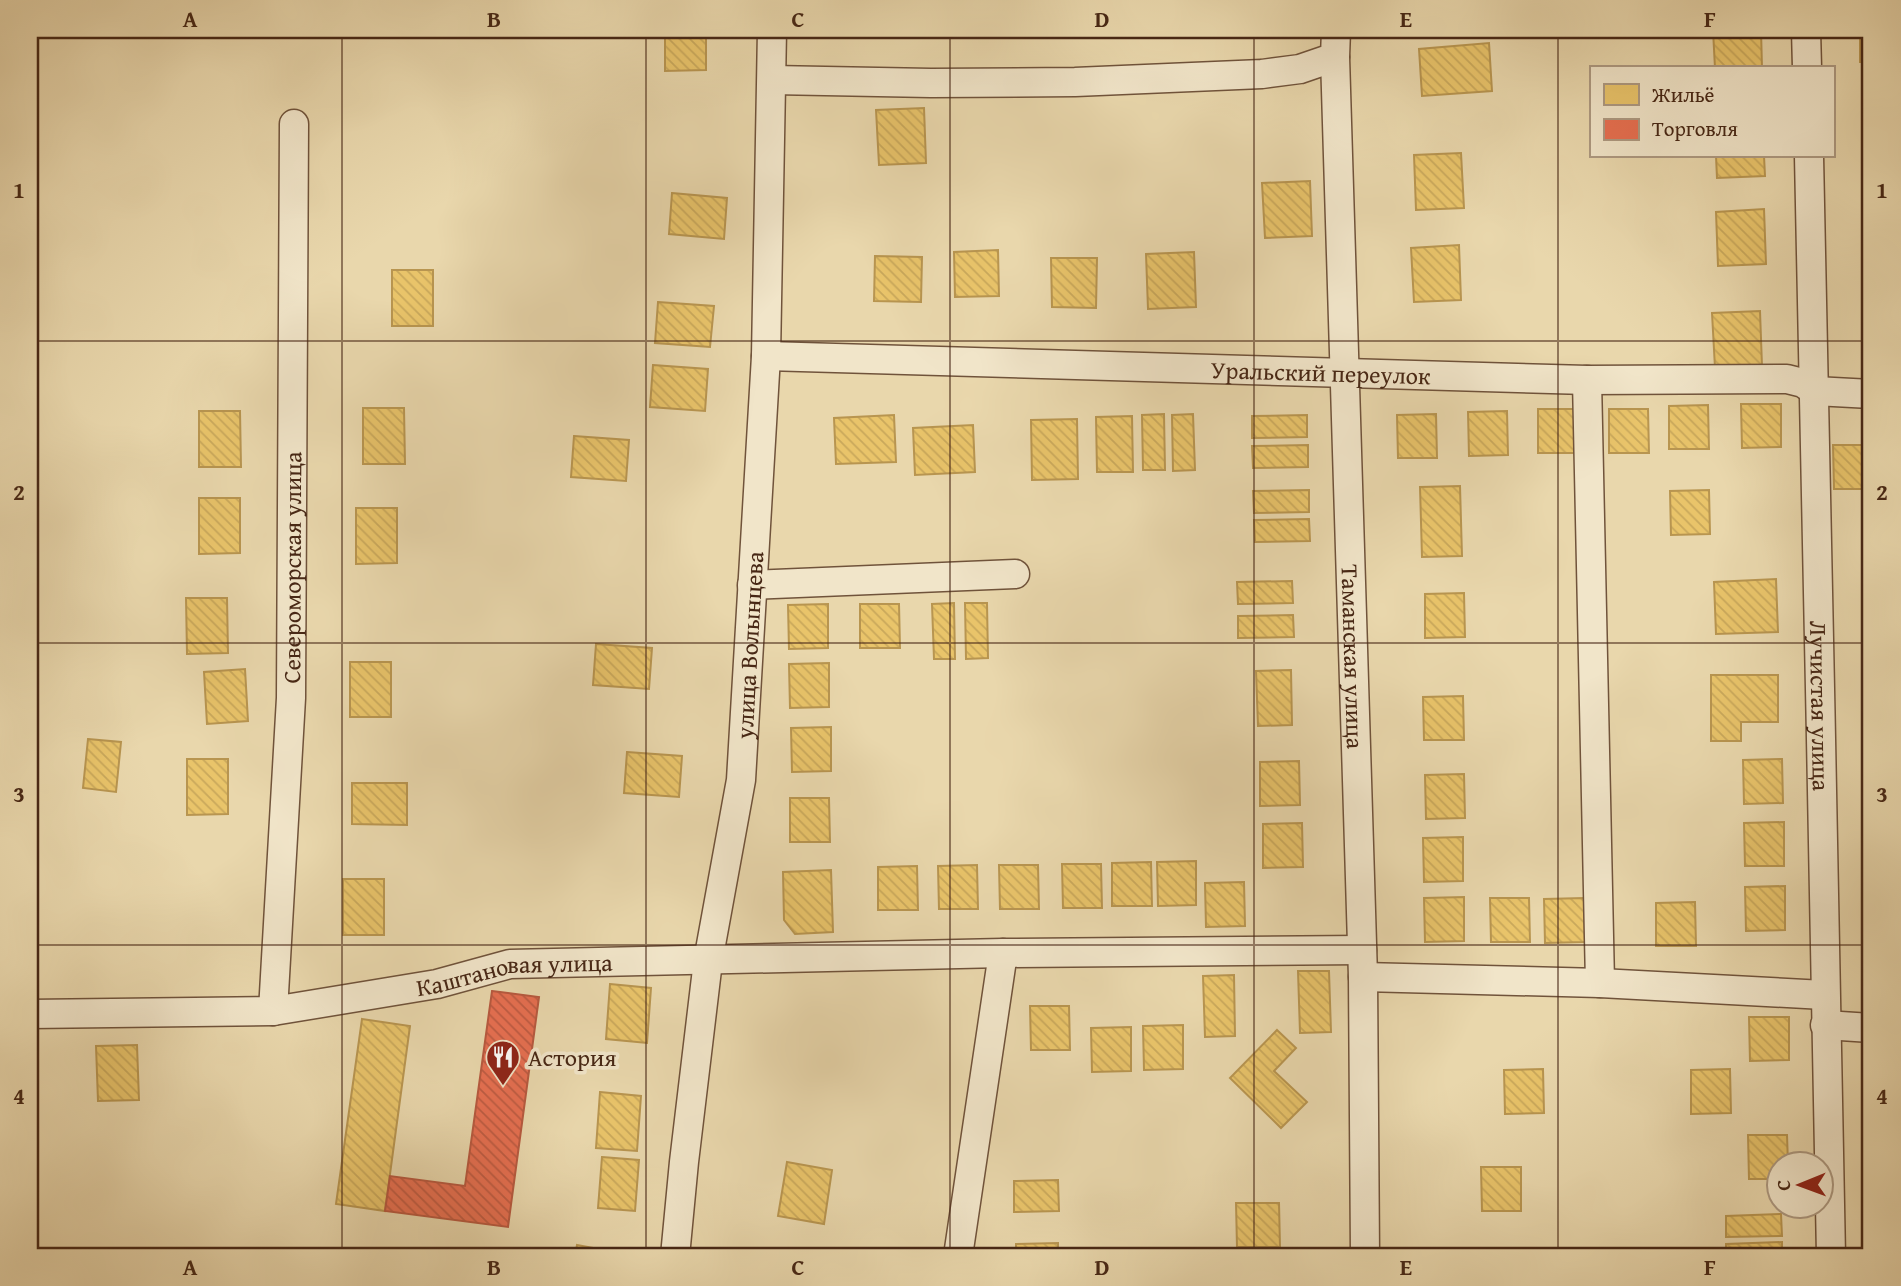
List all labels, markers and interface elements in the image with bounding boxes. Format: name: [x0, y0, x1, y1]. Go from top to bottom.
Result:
text: A: [183, 2, 198, 35]
text: B: [487, 2, 501, 35]
text: C: [791, 2, 805, 35]
text: D: [1095, 2, 1110, 35]
text: E: [1400, 2, 1412, 35]
text: F: [1704, 2, 1716, 35]
legend: [1590, 66, 1834, 158]
text: Жильё: [1651, 79, 1715, 110]
text: Торговля: [1652, 113, 1738, 144]
text: 1: [13, 173, 25, 206]
text: 1: [1876, 173, 1888, 206]
street label: Уральский переулок: [1210, 352, 1432, 393]
street label: Североморская улица: [274, 451, 310, 683]
text: 2: [13, 475, 25, 508]
text: 2: [1876, 475, 1888, 508]
street label: улица Волынцева: [726, 550, 772, 741]
street label: Таманская улица: [1333, 564, 1374, 750]
street label: Лучистая улица: [1801, 620, 1839, 792]
text: 3: [13, 777, 25, 810]
text: 3: [1876, 777, 1888, 810]
street label: Каштановая улица: [414, 944, 614, 1005]
restaurant icon: Астория: [484, 1038, 522, 1087]
place label: Астория: [528, 1040, 616, 1075]
text: 4: [13, 1079, 25, 1112]
text: 4: [1876, 1079, 1888, 1112]
north arrow: [1764, 1150, 1834, 1220]
text: С: [1769, 1179, 1797, 1191]
text: A: [183, 1250, 198, 1283]
text: B: [487, 1250, 501, 1283]
text: C: [791, 1250, 805, 1283]
text: D: [1095, 1250, 1110, 1283]
text: E: [1400, 1250, 1412, 1283]
text: F: [1704, 1250, 1716, 1283]

